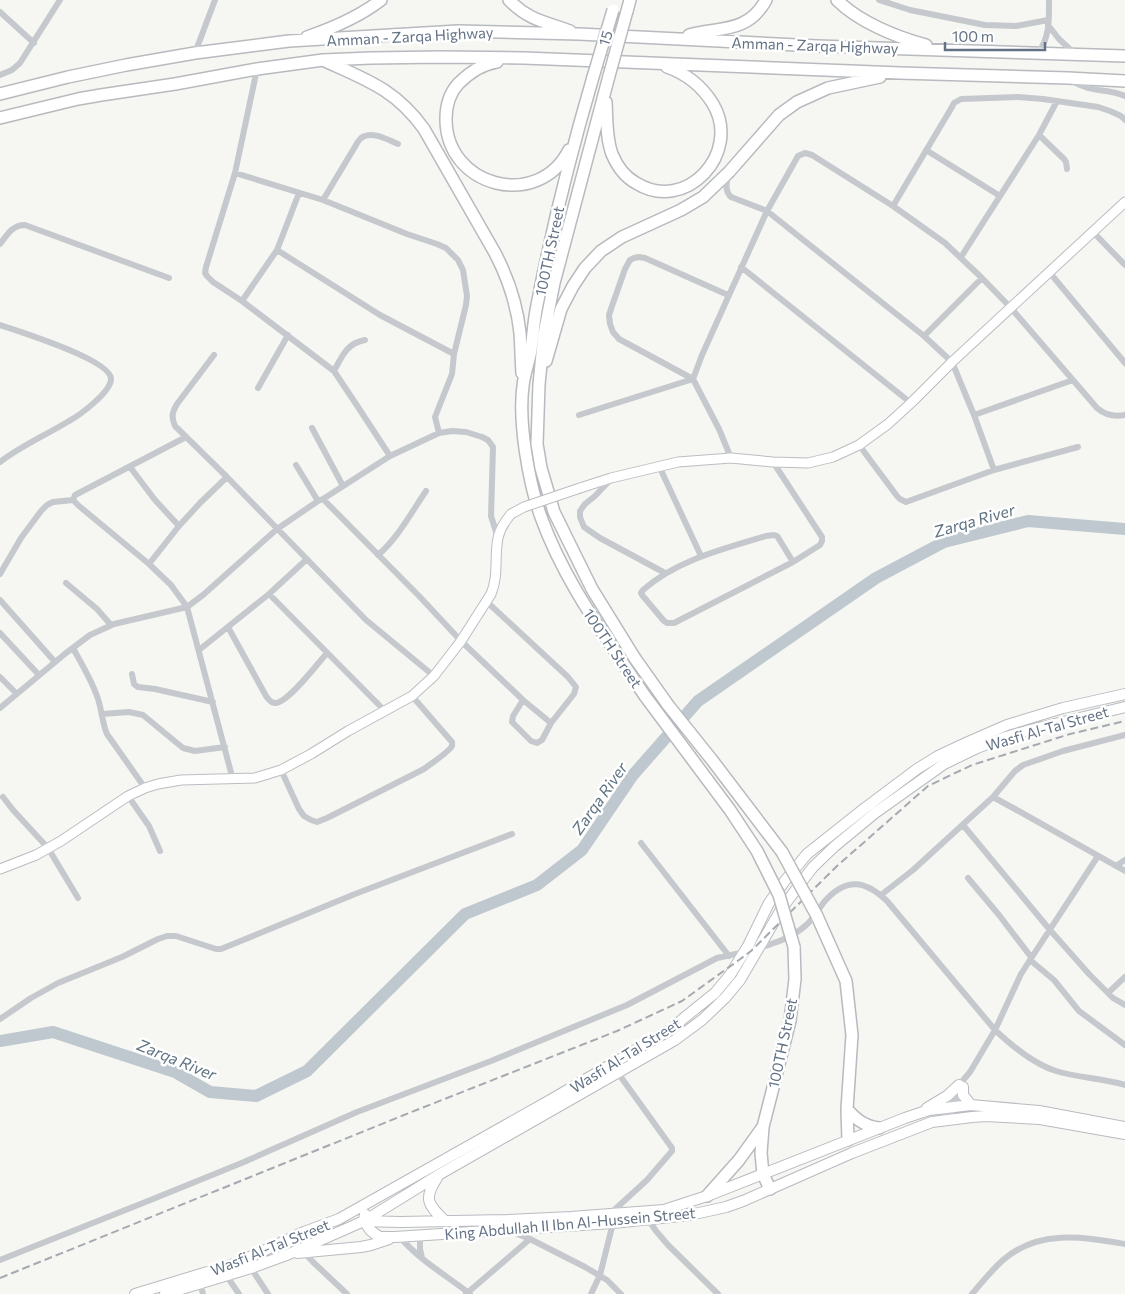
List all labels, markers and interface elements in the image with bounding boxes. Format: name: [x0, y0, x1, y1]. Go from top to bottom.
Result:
scale bar: [945, 20, 1045, 52]
street label: Amman - Zarqa Highway: [326, 23, 494, 49]
text: 100 m: [952, 27, 994, 45]
street label: 15: [594, 28, 616, 48]
street label: Amman - Zarqa Highway: [731, 33, 899, 57]
street label: 100TH Street: [531, 204, 567, 298]
water label: Zarqa River: [930, 499, 1017, 541]
street label: 100TH Street: [580, 605, 646, 691]
street label: Wasfi Al-Tal Street: [984, 702, 1110, 754]
water label: Zarqa River: [567, 758, 631, 839]
street label: 100TH Street: [764, 996, 800, 1090]
street label: Wasfi Al-Tal Street: [567, 1014, 683, 1096]
water label: Zarqa River: [134, 1034, 220, 1084]
street label: King Abdullah II Ibn Al-Hussein Street: [444, 1203, 696, 1243]
street label: Wasfi Al-Tal Street: [208, 1215, 332, 1279]

